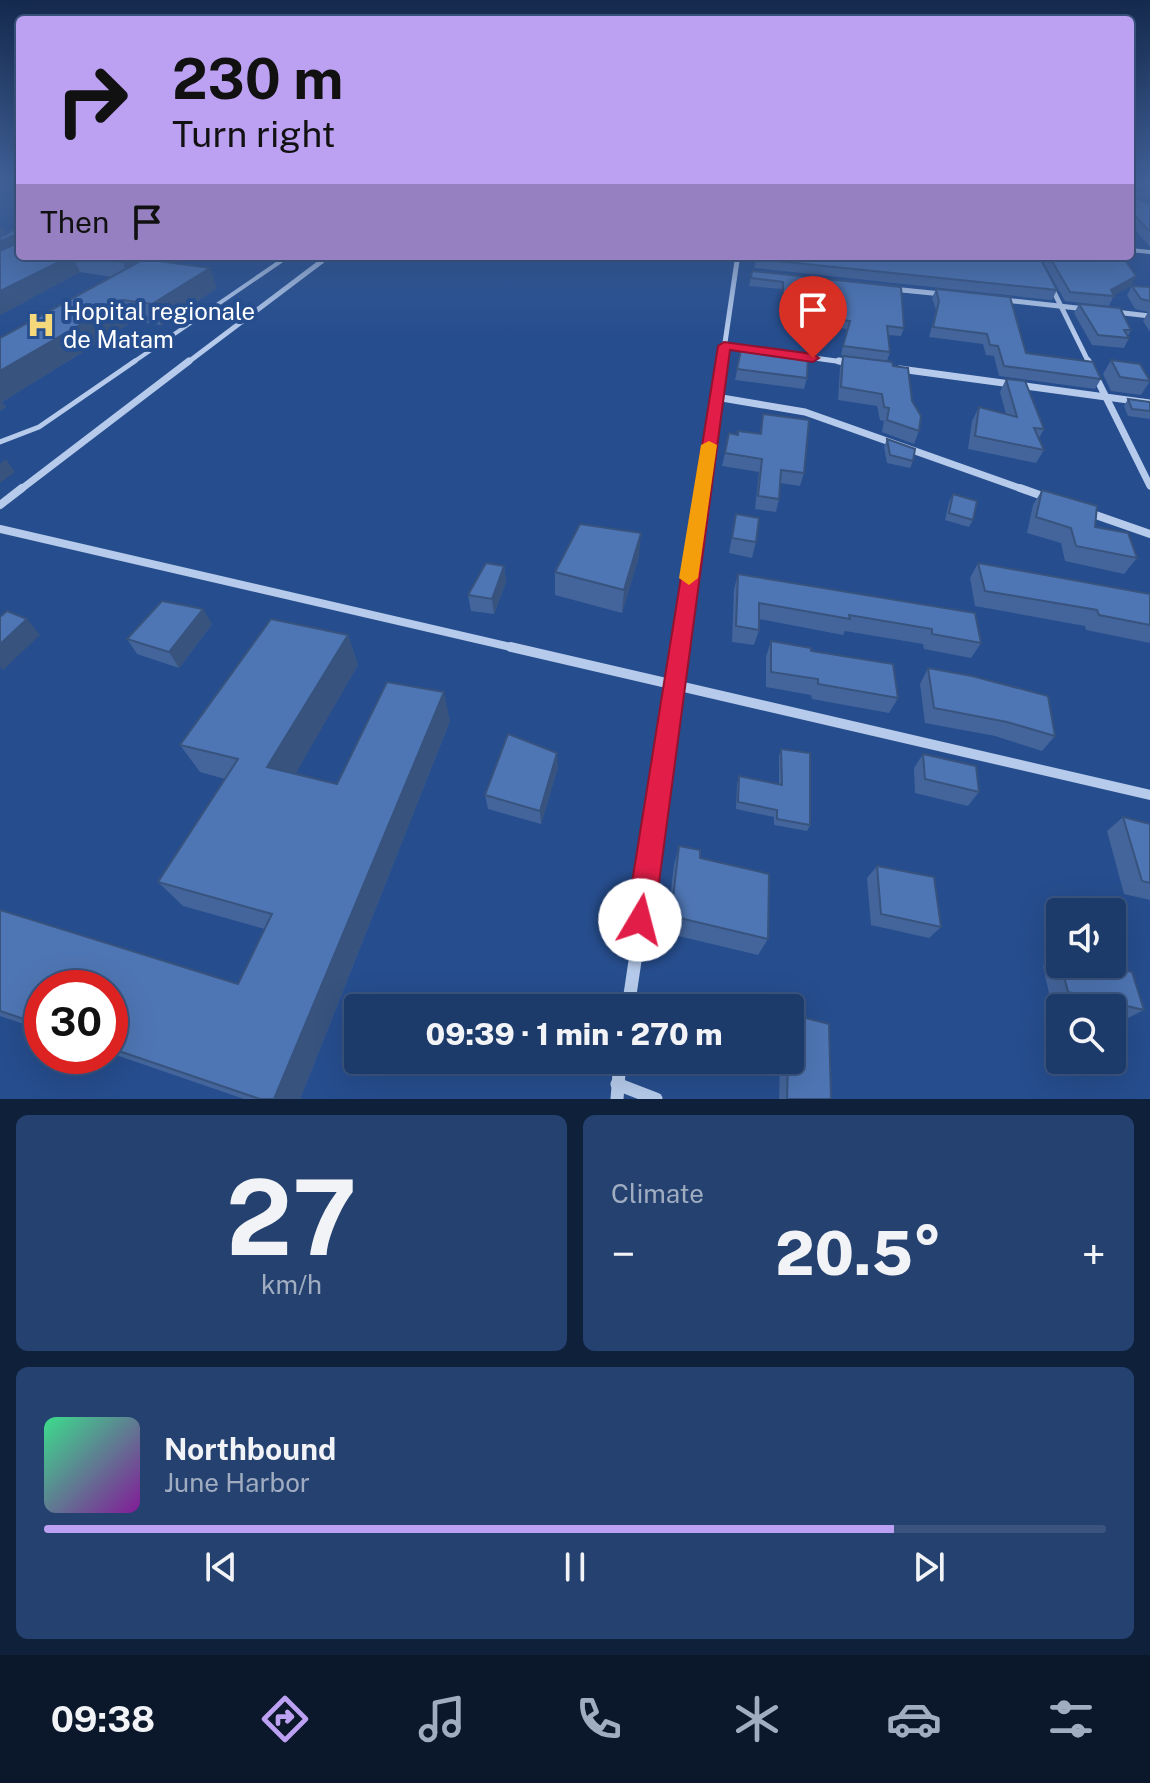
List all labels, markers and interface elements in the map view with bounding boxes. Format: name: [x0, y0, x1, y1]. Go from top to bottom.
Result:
text: 230 m: [172, 46, 344, 112]
icon: right: [40, 48, 144, 152]
text: Turn right: [172, 113, 335, 155]
icon: arrive: [125, 200, 169, 244]
text: Then: [40, 204, 109, 240]
pin: [779, 276, 847, 358]
icon: arrive: [791, 288, 835, 332]
place label: Hopital regionale de Matam: [63, 297, 255, 353]
hospital icon: Hopital regionale de Matam: [26, 310, 56, 340]
position arrow: [598, 878, 682, 962]
map controls: [1046, 898, 1126, 1074]
button: sound: [1046, 898, 1126, 978]
speed limit sign: 30: [24, 970, 128, 1074]
button: search: [1046, 994, 1126, 1074]
text: 09:39 · 1 min · 270 m: [425, 1016, 723, 1052]
text: 27: [226, 1156, 357, 1278]
text: Climate: [611, 1178, 704, 1209]
text: 20.5°: [775, 1218, 942, 1289]
text: −: [611, 1228, 635, 1280]
text: +: [1082, 1228, 1106, 1280]
text: km/h: [261, 1269, 322, 1300]
text: Northbound: [164, 1431, 336, 1467]
text: June Harbor: [164, 1467, 310, 1498]
icon: previous: [199, 1545, 243, 1589]
icon: pause: [553, 1545, 597, 1589]
icon: next: [907, 1545, 951, 1589]
icon: directions: [257, 1691, 313, 1747]
icon: music: [414, 1691, 470, 1747]
icon: phone: [571, 1691, 627, 1747]
icon: climate: [729, 1691, 785, 1747]
icon: car: [886, 1691, 942, 1747]
icon: filters: [1043, 1691, 1099, 1747]
text: 09:38: [51, 1698, 155, 1740]

